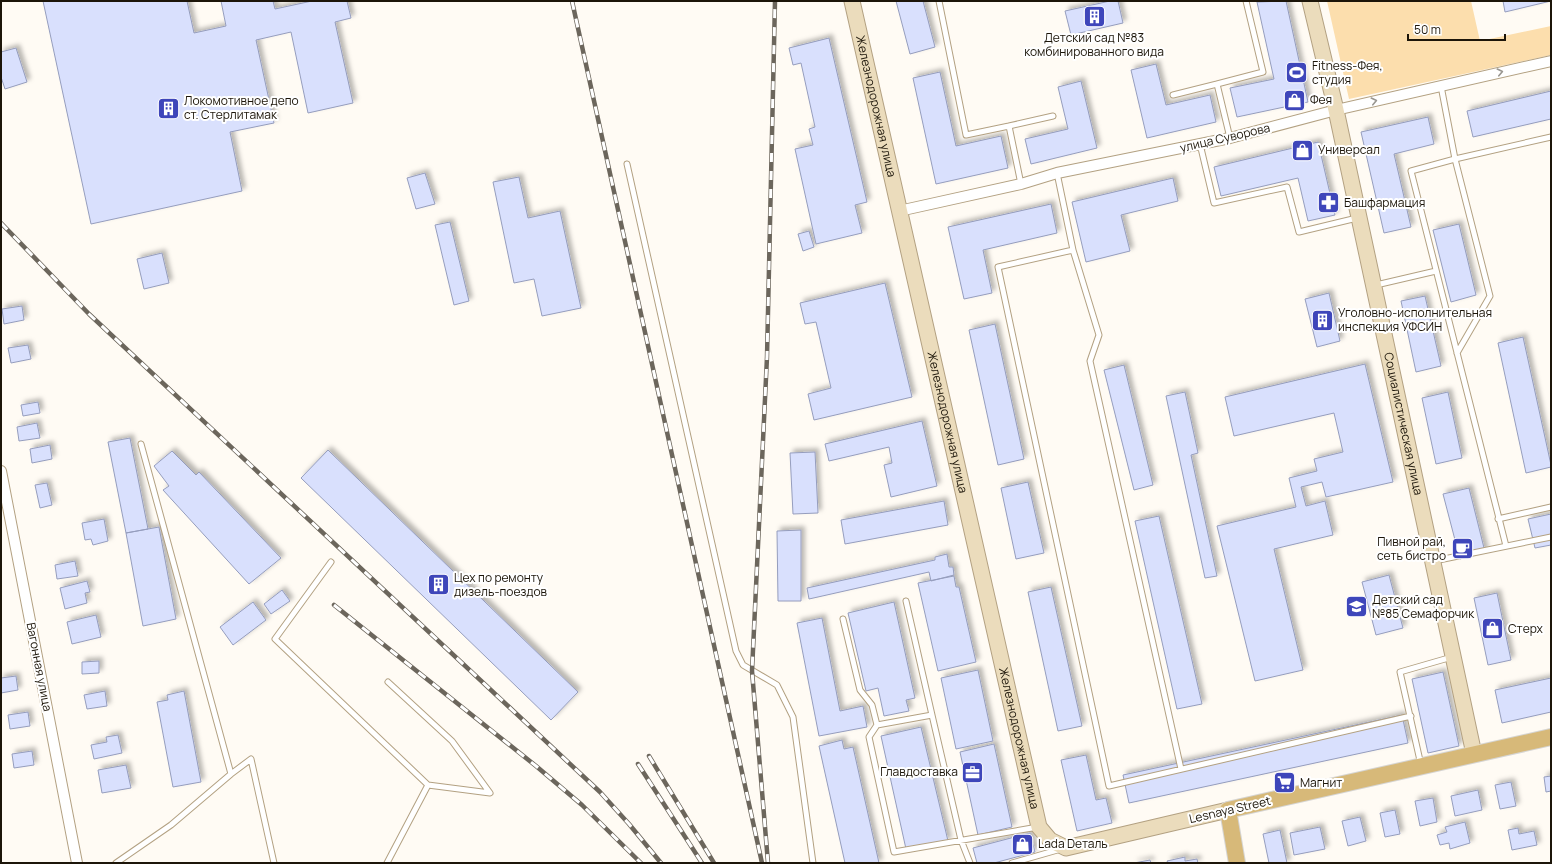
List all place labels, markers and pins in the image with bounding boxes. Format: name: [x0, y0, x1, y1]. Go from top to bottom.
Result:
building icon: Детский сад №83 комбинированного вида: [1081, 4, 1107, 30]
place label: Детский сад №83 комбинированного вида: [1024, 29, 1164, 60]
place label: Fitness-Фея, студия: [1312, 57, 1383, 88]
sports icon: Fitness-Фея, студия: [1284, 60, 1310, 86]
shop icon: Фея: [1282, 87, 1308, 113]
place label: Фея: [1310, 91, 1332, 108]
place label: Локомотивное депо ст. Стерлитамак: [184, 92, 299, 123]
building icon: Локомотивное депо ст. Стерлитамак: [155, 95, 181, 121]
shop icon: Универсал: [1290, 137, 1316, 163]
place label: Универсал: [1318, 141, 1380, 158]
pharmacy icon: Башфармация: [1316, 190, 1342, 216]
place label: Башфармация: [1344, 194, 1425, 211]
place label: Уголовно-исполнительная инспекция УФСИН: [1338, 304, 1492, 335]
building icon: Уголовно-исполнительная инспекция УФСИН: [1310, 307, 1336, 333]
place label: Пивной рай, сеть бистро: [1377, 533, 1446, 564]
cafe icon: Пивной рай, сеть бистро: [1449, 536, 1475, 562]
place label: Цех по ремонту дизель-поездов: [454, 569, 548, 600]
building icon: Цех по ремонту дизель-поездов: [426, 572, 452, 598]
place label: Детский сад №85 Семафорчик: [1372, 591, 1475, 622]
school or university icon: Детский сад №85 Семафорчик: [1343, 594, 1369, 620]
shop icon: Стерх: [1479, 616, 1505, 642]
place label: Стерх: [1508, 620, 1544, 637]
office icon: Главдоставка: [960, 759, 986, 785]
place label: Главдоставка: [880, 763, 958, 780]
supermarket icon: Магнит: [1272, 770, 1298, 796]
place label: Магнит: [1300, 774, 1342, 791]
shop icon: Lada Dеталь: [1009, 831, 1035, 857]
place label: Lada Dеталь: [1038, 835, 1108, 852]

